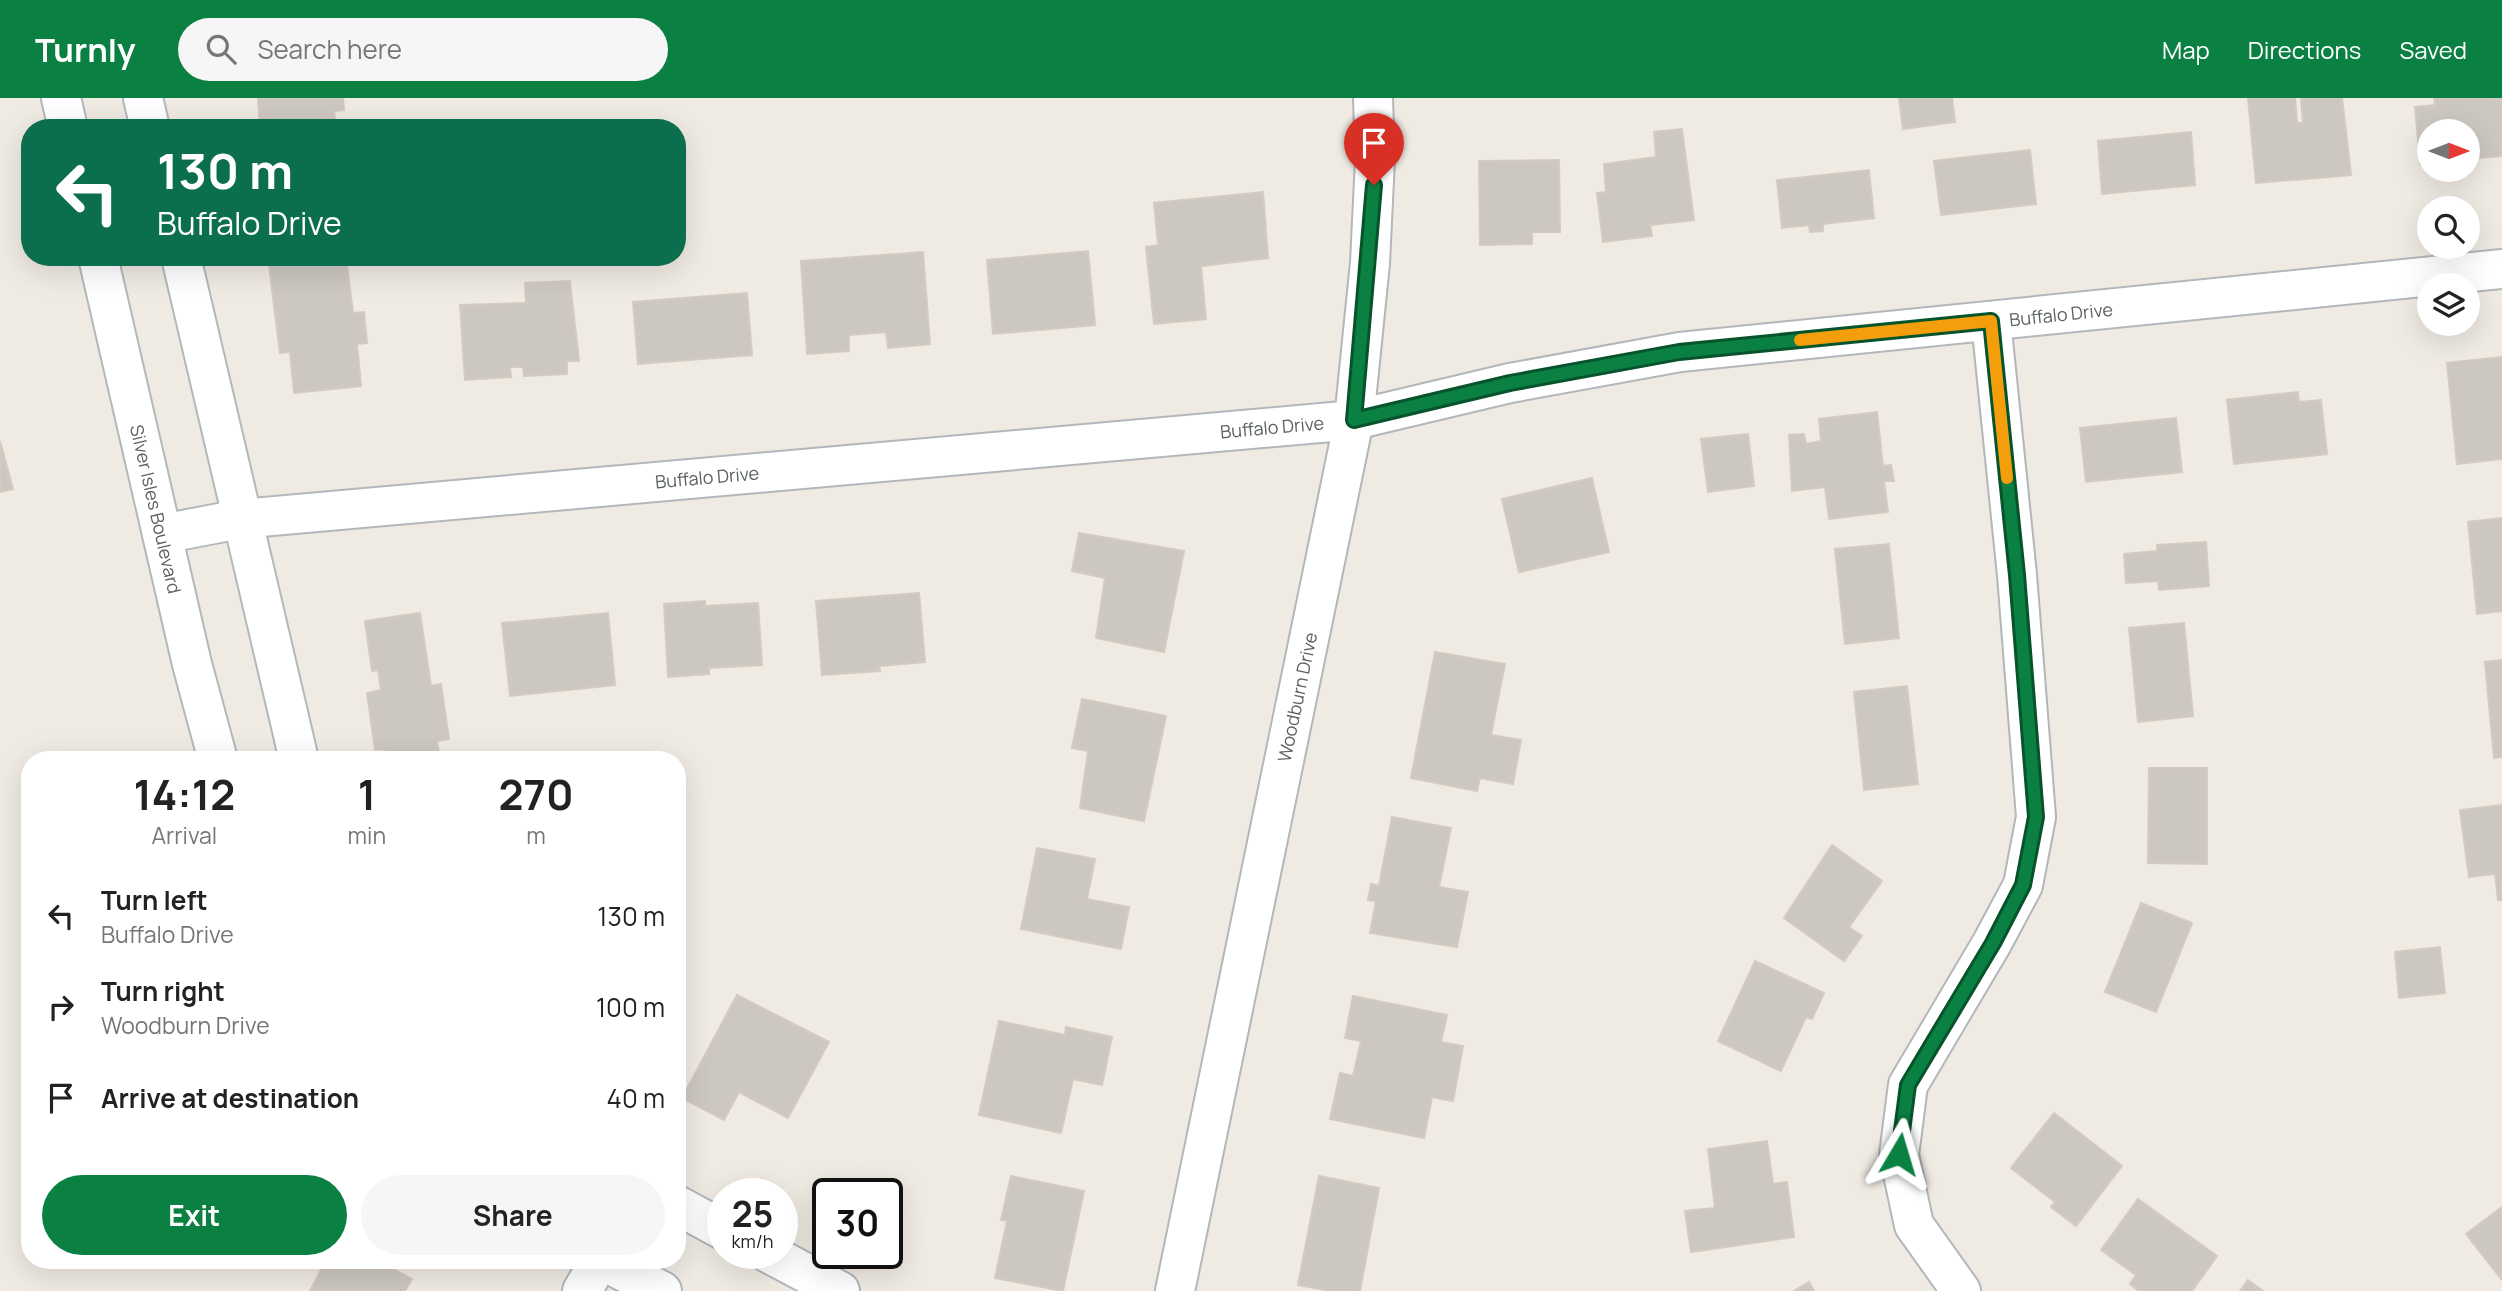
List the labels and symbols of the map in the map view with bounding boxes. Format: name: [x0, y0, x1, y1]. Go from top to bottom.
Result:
pin: [1344, 113, 1404, 185]
north arrow: [2417, 119, 2480, 182]
street label: Buffalo Drive: [2008, 297, 2114, 331]
street label: Buffalo Drive: [1219, 411, 1325, 443]
street label: Silver Isles Boulevard: [125, 422, 187, 596]
street label: Buffalo Drive: [654, 461, 760, 493]
street label: Woodburn Drive: [1272, 630, 1322, 764]
position arrow: [1862, 1117, 1936, 1191]
speed limit sign: 30: [812, 1178, 903, 1269]

